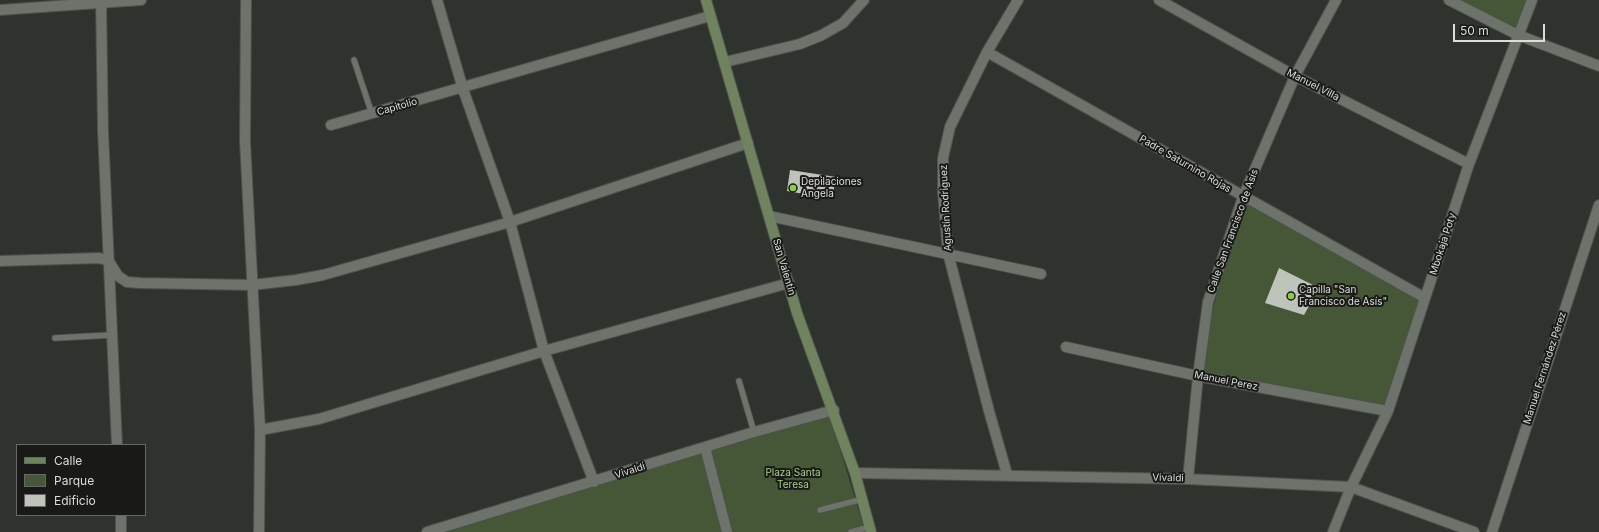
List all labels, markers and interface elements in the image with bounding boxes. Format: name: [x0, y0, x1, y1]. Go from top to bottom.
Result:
scale bar: [1455, 16, 1547, 42]
text: 50 m: [1460, 23, 1489, 38]
street label: Manuel Villa: [1285, 67, 1341, 103]
street label: Capitolio: [375, 96, 419, 118]
street label: Padre Saturnino Rojas: [1137, 133, 1233, 195]
street label: Agustín Rodriguez: [938, 164, 954, 252]
street label: Calle San Francisco de Asís: [1205, 168, 1261, 294]
place label: Depilaciones Angela: [801, 176, 862, 200]
marker: Depilaciones Angela: [788, 183, 798, 193]
street label: Mbokaja Poty: [1427, 211, 1459, 277]
street label: San Valentín: [770, 237, 798, 297]
place label: Capilla "San Francisco de Asís": [1299, 284, 1387, 308]
marker: Capilla "San Francisco de Asís": [1286, 291, 1296, 301]
street label: Manuel Fernández Pérez: [1521, 310, 1569, 426]
street label: Manuel Perez: [1193, 369, 1259, 393]
legend: [16, 444, 146, 516]
text: Calle: [54, 453, 82, 468]
street label: Vivaldi: [613, 460, 647, 482]
park label: Plaza Santa Teresa: [765, 467, 821, 490]
street label: Vivaldi: [1152, 472, 1184, 484]
text: Parque: [54, 473, 94, 488]
text: Edificio: [54, 493, 96, 508]

